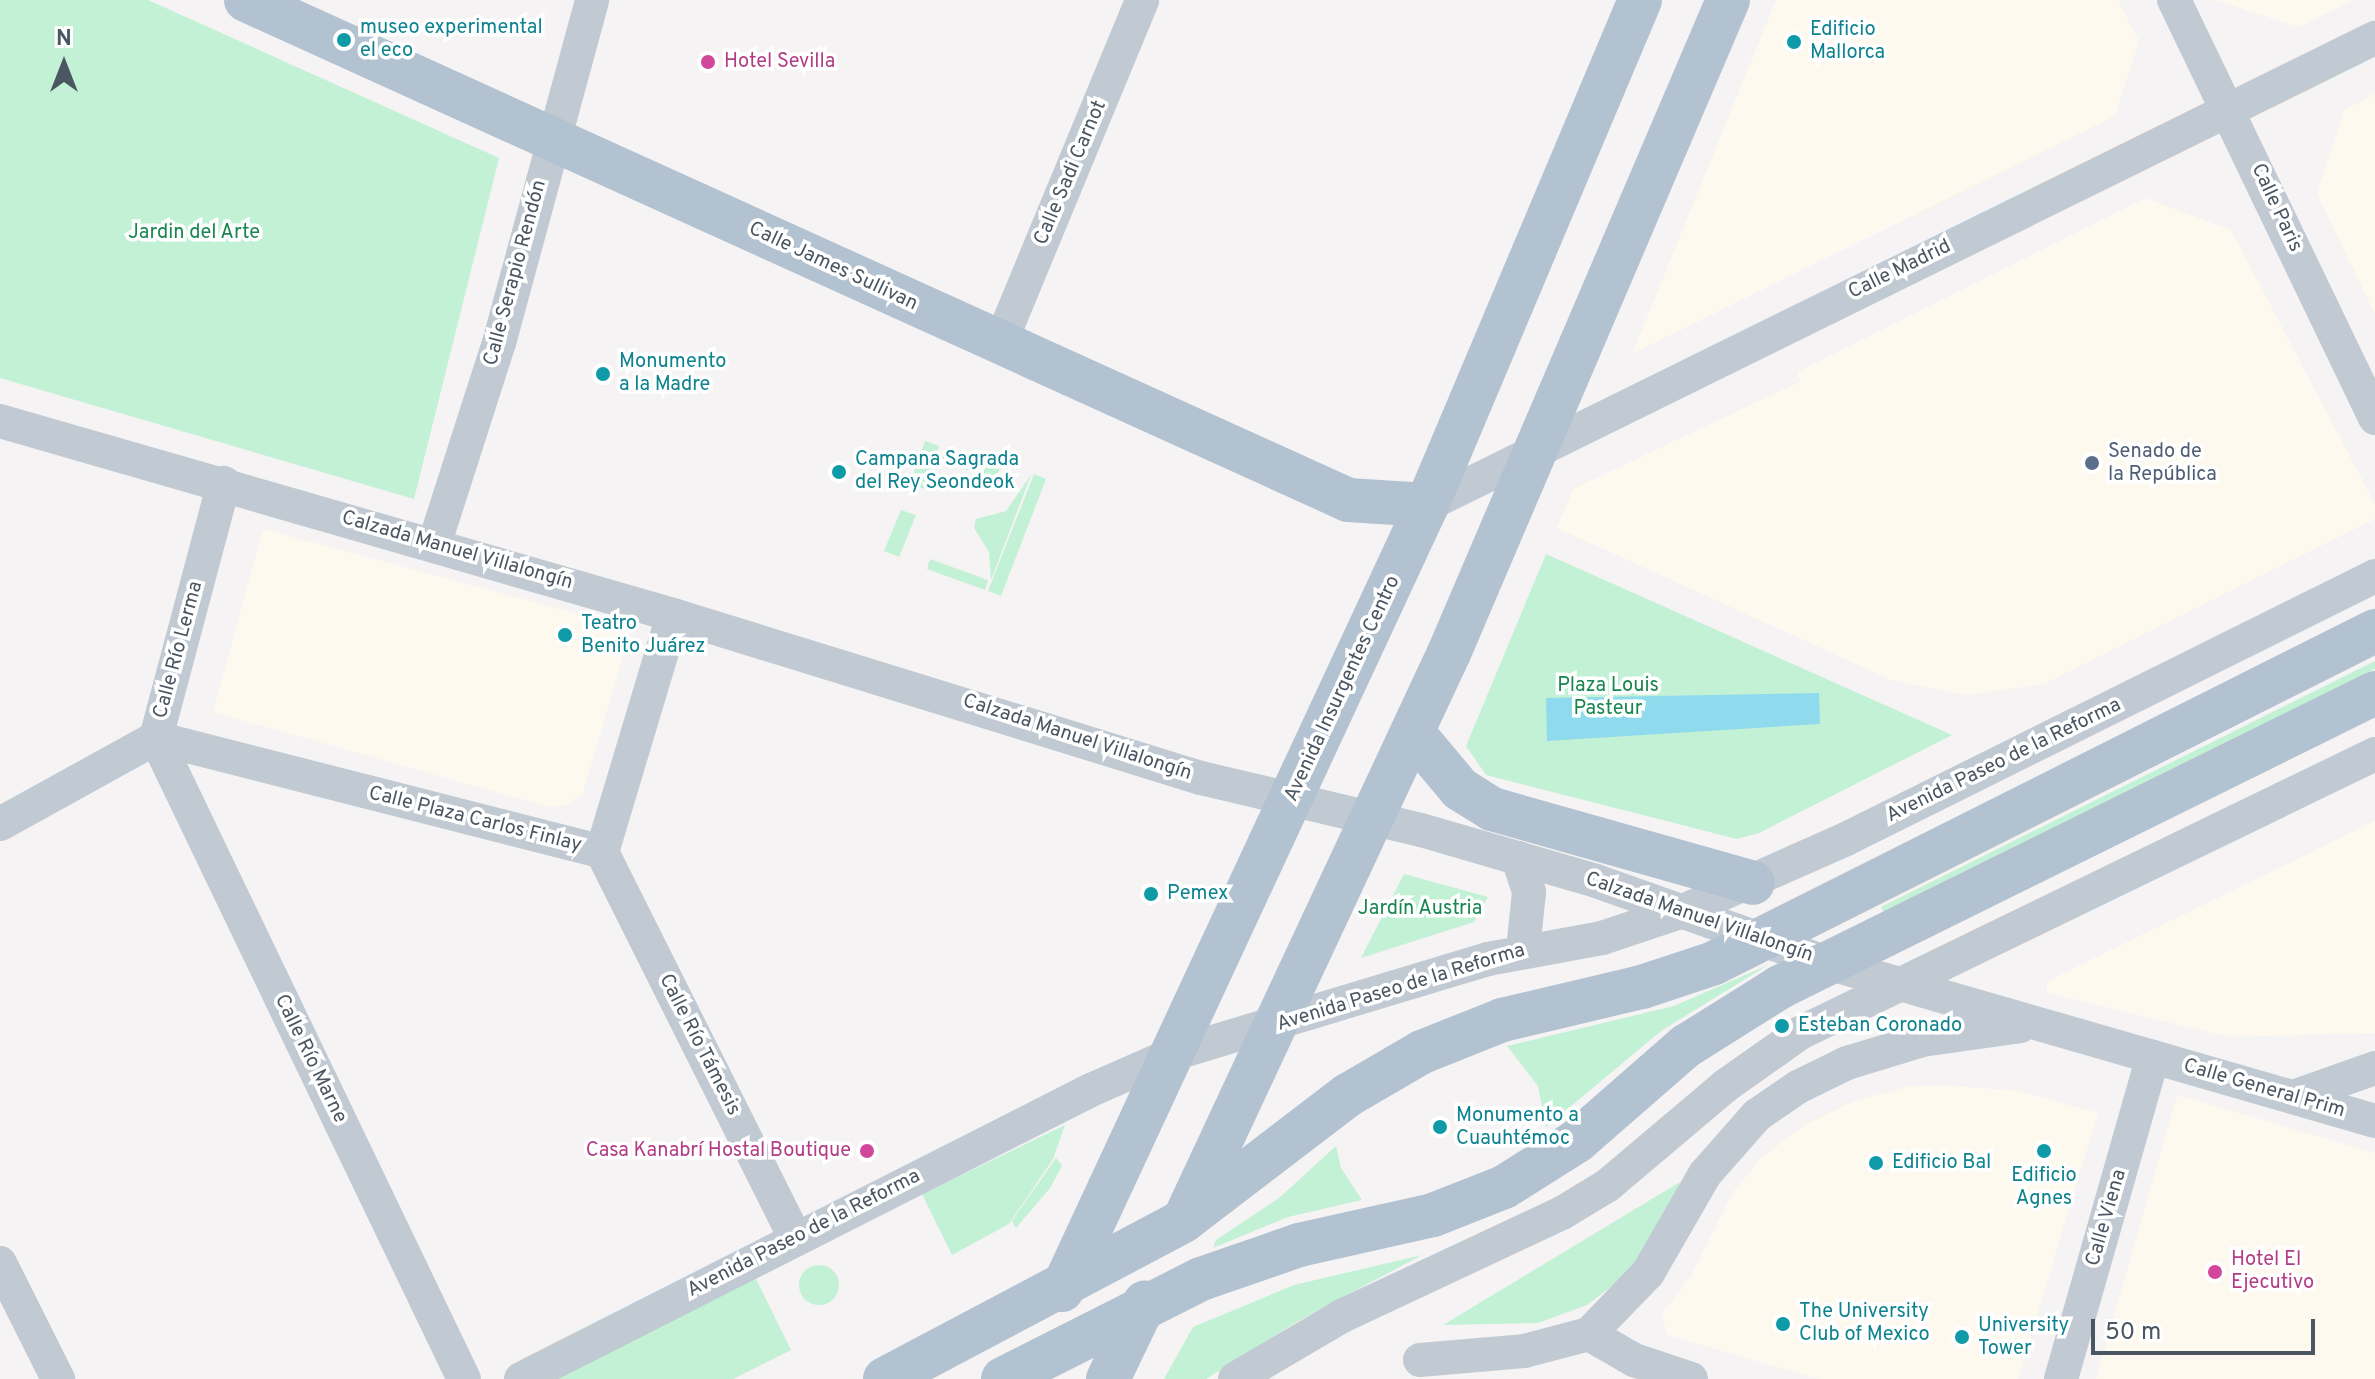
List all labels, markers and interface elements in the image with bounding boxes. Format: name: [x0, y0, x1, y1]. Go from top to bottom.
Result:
place label: museo experimental el eco: [360, 16, 543, 63]
place label: Edificio Mallorca: [1810, 18, 1885, 65]
north arrow: [24, 24, 104, 104]
text: N: [56, 26, 72, 53]
marker: museo experimental el eco: [335, 31, 353, 49]
marker: Edificio Mallorca: [1785, 33, 1803, 51]
place label: Hotel Sevilla: [724, 50, 835, 74]
marker: Hotel Sevilla: [699, 53, 717, 71]
street label: Calle Sadi Carnot: [1030, 97, 1112, 249]
street label: Calle Paris: [2245, 160, 2307, 256]
street label: Calle Serapio Rendón: [480, 177, 552, 369]
street label: Calle James Sullivan: [745, 217, 921, 317]
park label: Jardin del Arte: [128, 221, 260, 245]
street label: Calle Madrid: [1845, 235, 1955, 305]
place label: Monumento a la Madre: [619, 350, 727, 397]
marker: Monumento a la Madre: [594, 365, 612, 383]
place label: Senado de la República: [2108, 440, 2217, 487]
place label: Campana Sagrada del Rey Seondeok: [855, 448, 1019, 495]
marker: Senado de la República: [2083, 454, 2101, 472]
marker: Campana Sagrada del Rey Seondeok: [830, 463, 848, 481]
street label: Calzada Manuel Villalongín: [338, 506, 576, 596]
street label: Avenida Insurgentes Centro: [1280, 572, 1406, 806]
street label: Calle Río Lerma: [149, 579, 209, 721]
place label: Teatro Benito Juárez: [581, 612, 705, 659]
marker: Teatro Benito Juárez: [556, 626, 574, 644]
park label: Plaza Louis Pasteur: [1557, 674, 1659, 721]
street label: Calzada Manuel Villalongín: [959, 689, 1195, 787]
street label: Avenida Paseo de la Reforma: [1883, 694, 2125, 828]
street label: Calle Plaza Carlos Finlay: [366, 782, 584, 858]
street label: Calzada Manuel Villalongín: [1582, 868, 1816, 968]
place label: Pemex: [1167, 882, 1228, 906]
marker: Pemex: [1142, 885, 1160, 903]
park label: Jardín Austria: [1357, 897, 1483, 921]
street label: Avenida Paseo de la Reforma: [1274, 939, 1528, 1037]
street label: Calle Río Támesis: [653, 970, 745, 1120]
street label: Calle Río Marne: [269, 991, 351, 1127]
place label: Esteban Coronado: [1798, 1014, 1962, 1038]
marker: Esteban Coronado: [1773, 1017, 1791, 1035]
street label: Calle General Prim: [2181, 1054, 2347, 1124]
place label: Monumento a Cuauhtémoc: [1456, 1104, 1579, 1151]
marker: Monumento a Cuauhtémoc: [1431, 1118, 1449, 1136]
place label: Casa Kanabrí Hostal Boutique: [586, 1139, 851, 1163]
marker: Casa Kanabrí Hostal Boutique: [858, 1142, 876, 1160]
marker: Edificio Agnes: [2035, 1142, 2053, 1160]
place label: Edificio Bal: [1892, 1151, 1991, 1175]
marker: Edificio Bal: [1867, 1154, 1885, 1172]
place label: Edificio Agnes: [2011, 1164, 2077, 1211]
street label: Avenida Paseo de la Reforma: [684, 1165, 924, 1303]
street label: Calle Viena: [2082, 1166, 2132, 1270]
place label: Hotel El Ejecutivo: [2231, 1248, 2314, 1295]
marker: Hotel El Ejecutivo: [2206, 1263, 2224, 1281]
place label: The University Club of Mexico: [1799, 1300, 1930, 1347]
scale bar: [2095, 1303, 2319, 1353]
place label: University Tower: [1978, 1314, 2069, 1361]
marker: The University Club of Mexico: [1774, 1315, 1792, 1333]
text: 50 m: [2105, 1318, 2161, 1348]
marker: University Tower: [1953, 1328, 1971, 1346]

